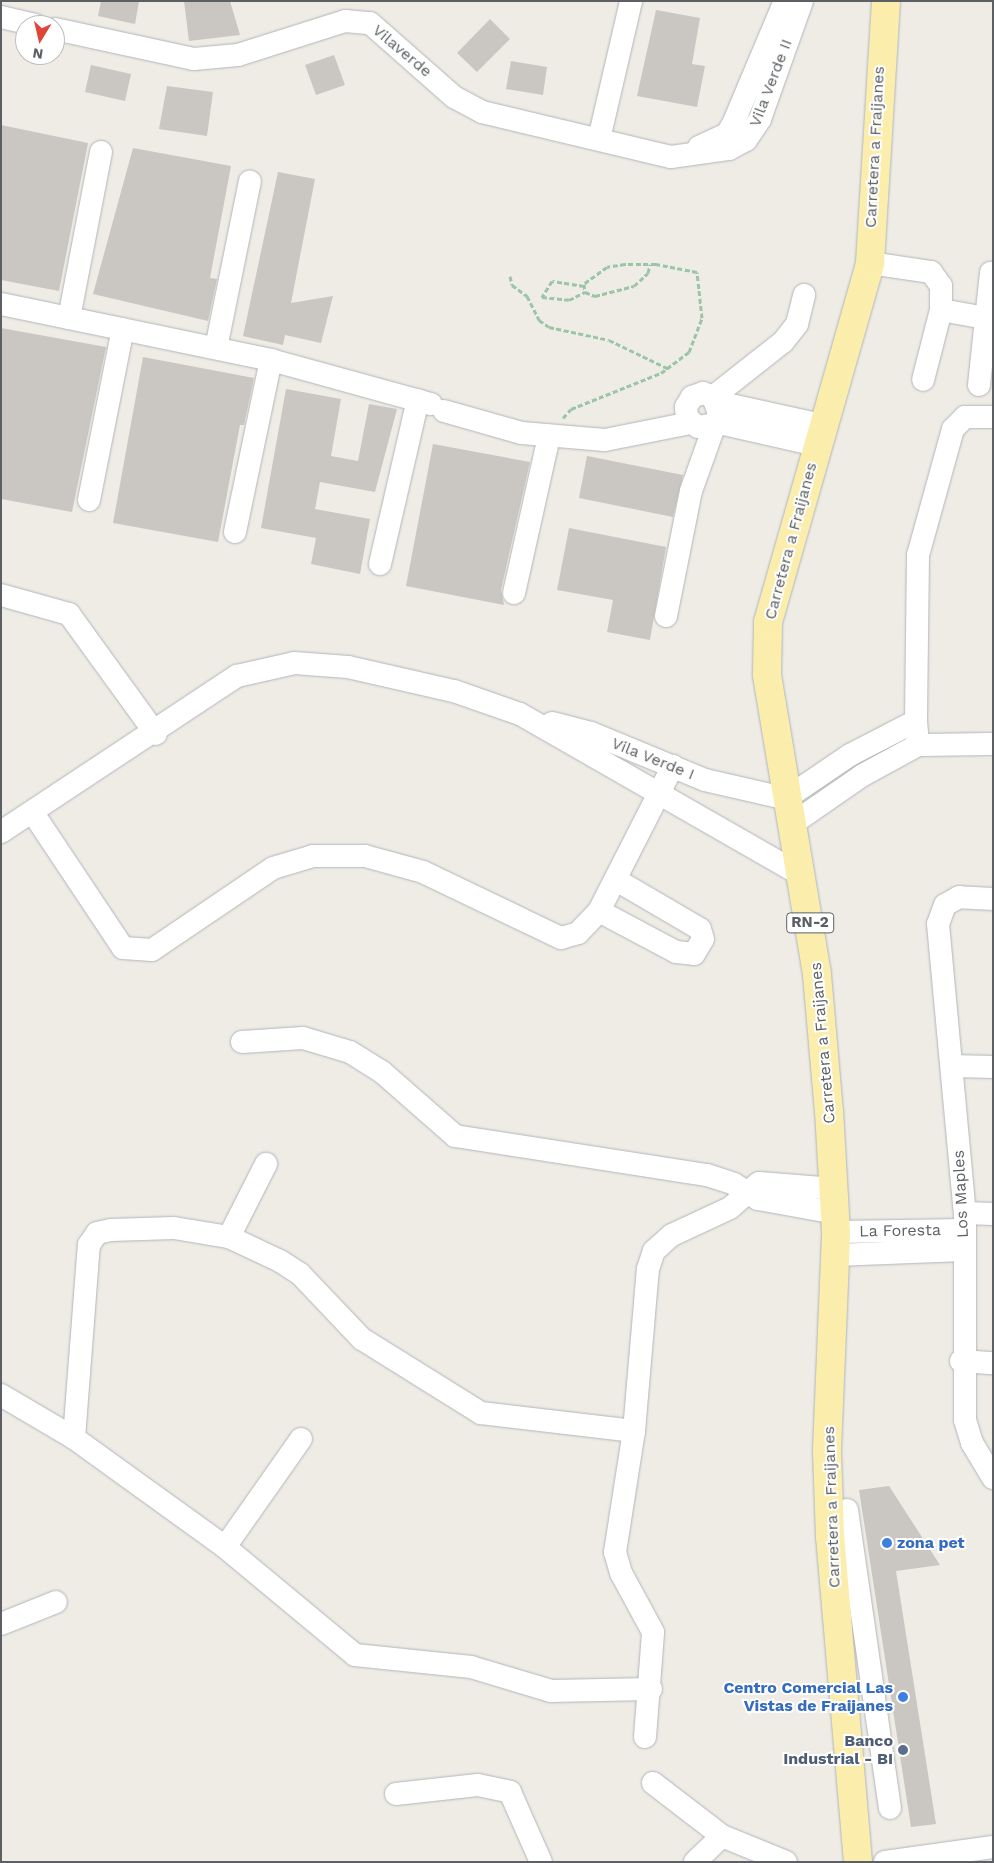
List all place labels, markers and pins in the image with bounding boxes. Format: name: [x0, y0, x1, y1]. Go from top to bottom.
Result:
place label: zona pet: [897, 1533, 965, 1553]
marker: zona pet: [881, 1537, 893, 1549]
place label: Centro Comercial Las Vistas de Fraijanes: [723, 1678, 893, 1716]
marker: Centro Comercial Las Vistas de Fraijanes: [897, 1691, 909, 1703]
place label: Banco Industrial - BI: [783, 1731, 893, 1769]
marker: Banco Industrial - BI: [897, 1744, 909, 1756]

